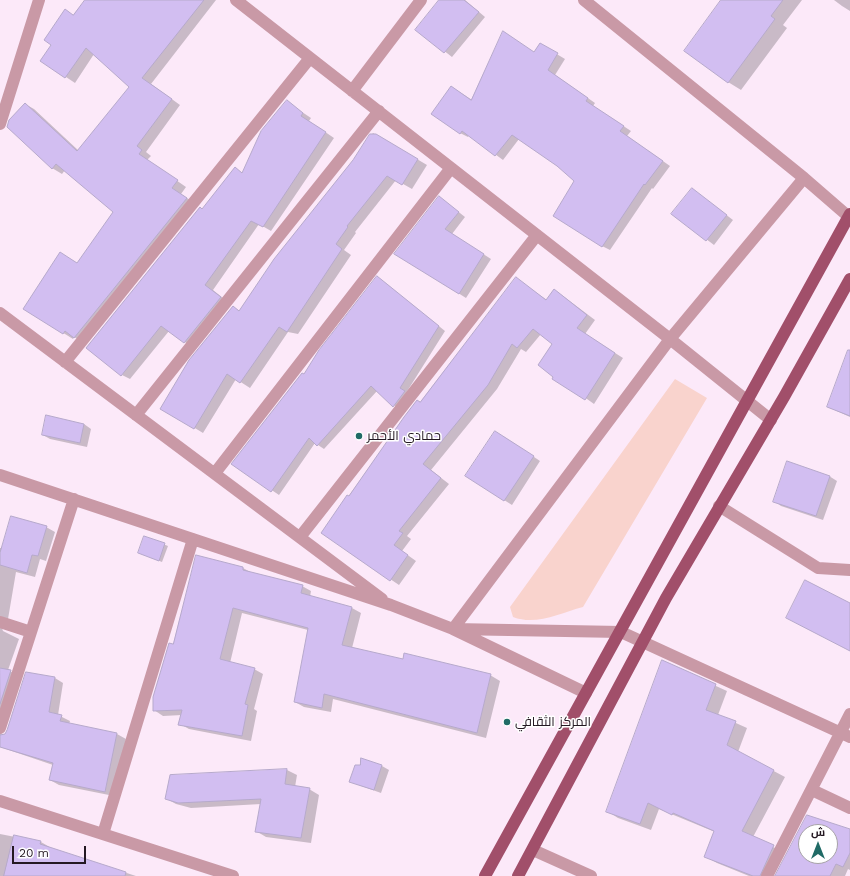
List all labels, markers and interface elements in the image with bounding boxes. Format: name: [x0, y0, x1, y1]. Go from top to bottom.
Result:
place label: حمادي الأحمر: [367, 428, 441, 444]
marker: حمادي الأحمر: [354, 431, 364, 441]
place label: المركز الثقافي: [515, 714, 591, 730]
marker: المركز الثقافي: [502, 717, 512, 727]
north arrow: [798, 824, 838, 864]
text: ش: [811, 826, 825, 839]
scale bar: [14, 838, 88, 864]
text: 20 m: [19, 846, 49, 860]

